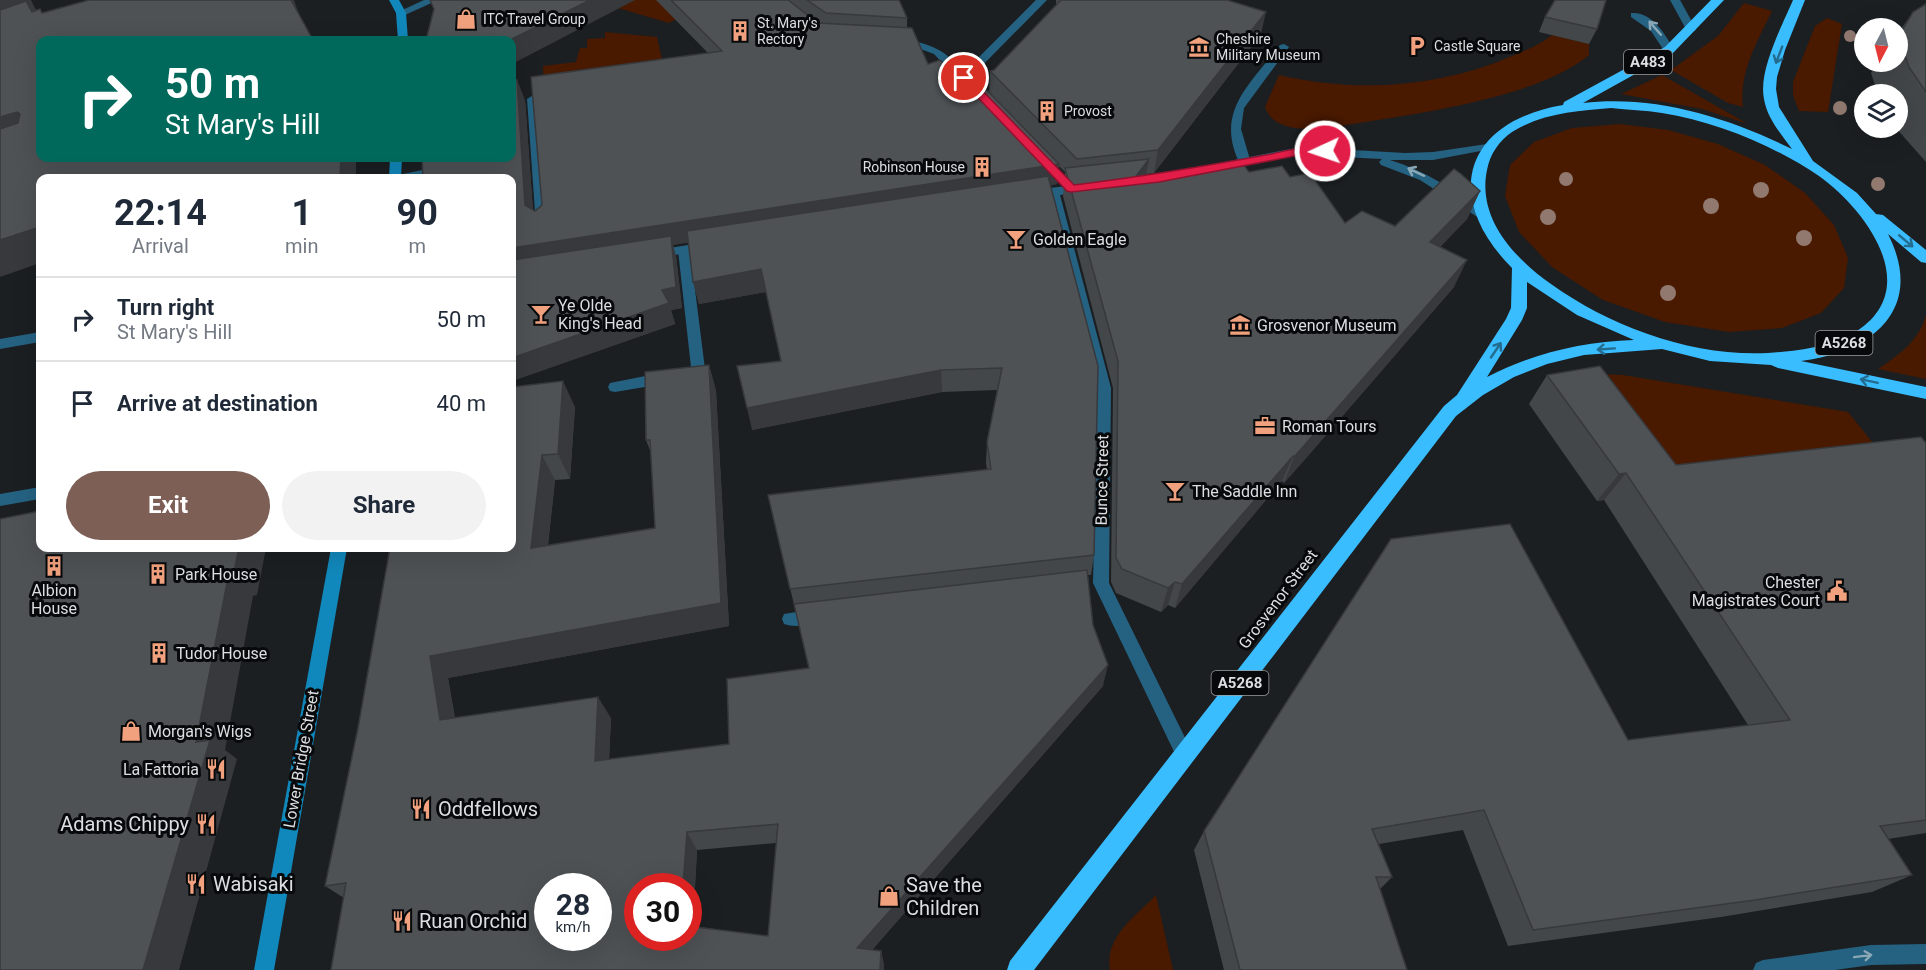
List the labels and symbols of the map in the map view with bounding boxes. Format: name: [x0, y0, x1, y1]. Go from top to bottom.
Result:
shop icon: ITC Travel Group: [454, 7, 478, 31]
place label: ITC Travel Group: [483, 11, 586, 27]
place label: St. Mary's Rectory: [757, 15, 818, 47]
north arrow: [1854, 18, 1908, 72]
building icon: St. Mary's Rectory: [728, 19, 752, 43]
one-way arrow: [1648, 21, 1662, 36]
place label: Cheshire Military Museum: [1216, 31, 1320, 63]
parking icon: Castle Square: [1405, 34, 1429, 58]
museum icon: Cheshire Military Museum: [1187, 35, 1211, 59]
place label: Castle Square: [1434, 38, 1520, 54]
one-way arrow: [1772, 45, 1783, 64]
road number: A483: [1624, 50, 1672, 74]
pin: [938, 52, 989, 103]
building icon: Provost: [1035, 99, 1059, 123]
place label: Provost: [1064, 103, 1112, 119]
position arrow: [1293, 119, 1357, 183]
building icon: Robinson House: [970, 155, 994, 179]
place label: Robinson House: [863, 159, 965, 175]
one-way arrow: [1408, 166, 1426, 178]
bar icon: Golden Eagle: [1004, 227, 1028, 251]
place label: Golden Eagle: [1033, 230, 1126, 249]
one-way arrow: [1898, 234, 1913, 248]
place label: Ye Olde King's Head: [558, 296, 642, 333]
bar icon: Ye Olde King's Head: [529, 302, 553, 326]
museum icon: Grosvenor Museum: [1228, 313, 1252, 337]
place label: Grosvenor Museum: [1257, 316, 1396, 335]
road number: A5268: [1816, 331, 1872, 355]
one-way arrow: [1490, 342, 1502, 359]
one-way arrow: [1597, 343, 1617, 354]
one-way arrow: [1860, 375, 1879, 386]
office icon: Roman Tours: [1253, 414, 1277, 438]
place label: Roman Tours: [1282, 417, 1377, 436]
street label: Bunce Street: [1092, 435, 1112, 525]
bar icon: The Saddle Inn: [1163, 479, 1187, 503]
place label: The Saddle Inn: [1192, 482, 1297, 501]
street label: Grosvenor Street: [1235, 546, 1321, 652]
building icon: Albion House: [42, 554, 66, 578]
building icon: Park House: [146, 562, 170, 586]
place label: Park House: [175, 565, 257, 584]
place label: Chester Magistrates Court: [1692, 573, 1821, 610]
public building icon: Chester Magistrates Court: [1825, 579, 1849, 603]
place label: Albion House: [31, 581, 77, 618]
building icon: Tudor House: [147, 641, 171, 665]
place label: Tudor House: [176, 644, 267, 663]
road number: A5268: [1212, 671, 1268, 695]
street label: Lower Bridge Street: [280, 689, 322, 829]
shop icon: Morgan's Wigs: [119, 719, 143, 743]
place label: Morgan's Wigs: [148, 722, 252, 741]
restaurant icon: La Fattoria: [204, 757, 228, 781]
place label: La Fattoria: [123, 760, 199, 779]
restaurant icon: Oddfellows: [409, 797, 433, 821]
place label: Oddfellows: [438, 797, 538, 821]
place label: Adams Chippy: [60, 812, 190, 836]
restaurant icon: Adams Chippy: [194, 812, 218, 836]
restaurant icon: Wabisaki: [184, 872, 208, 896]
place label: Wabisaki: [213, 872, 294, 896]
speed limit sign: 30: [624, 873, 702, 951]
place label: Save the Children: [906, 873, 982, 920]
shop icon: Save the Children: [877, 884, 901, 908]
restaurant icon: Ruan Orchid: [390, 909, 414, 933]
place label: Ruan Orchid: [419, 909, 527, 933]
one-way arrow: [1852, 950, 1872, 961]

